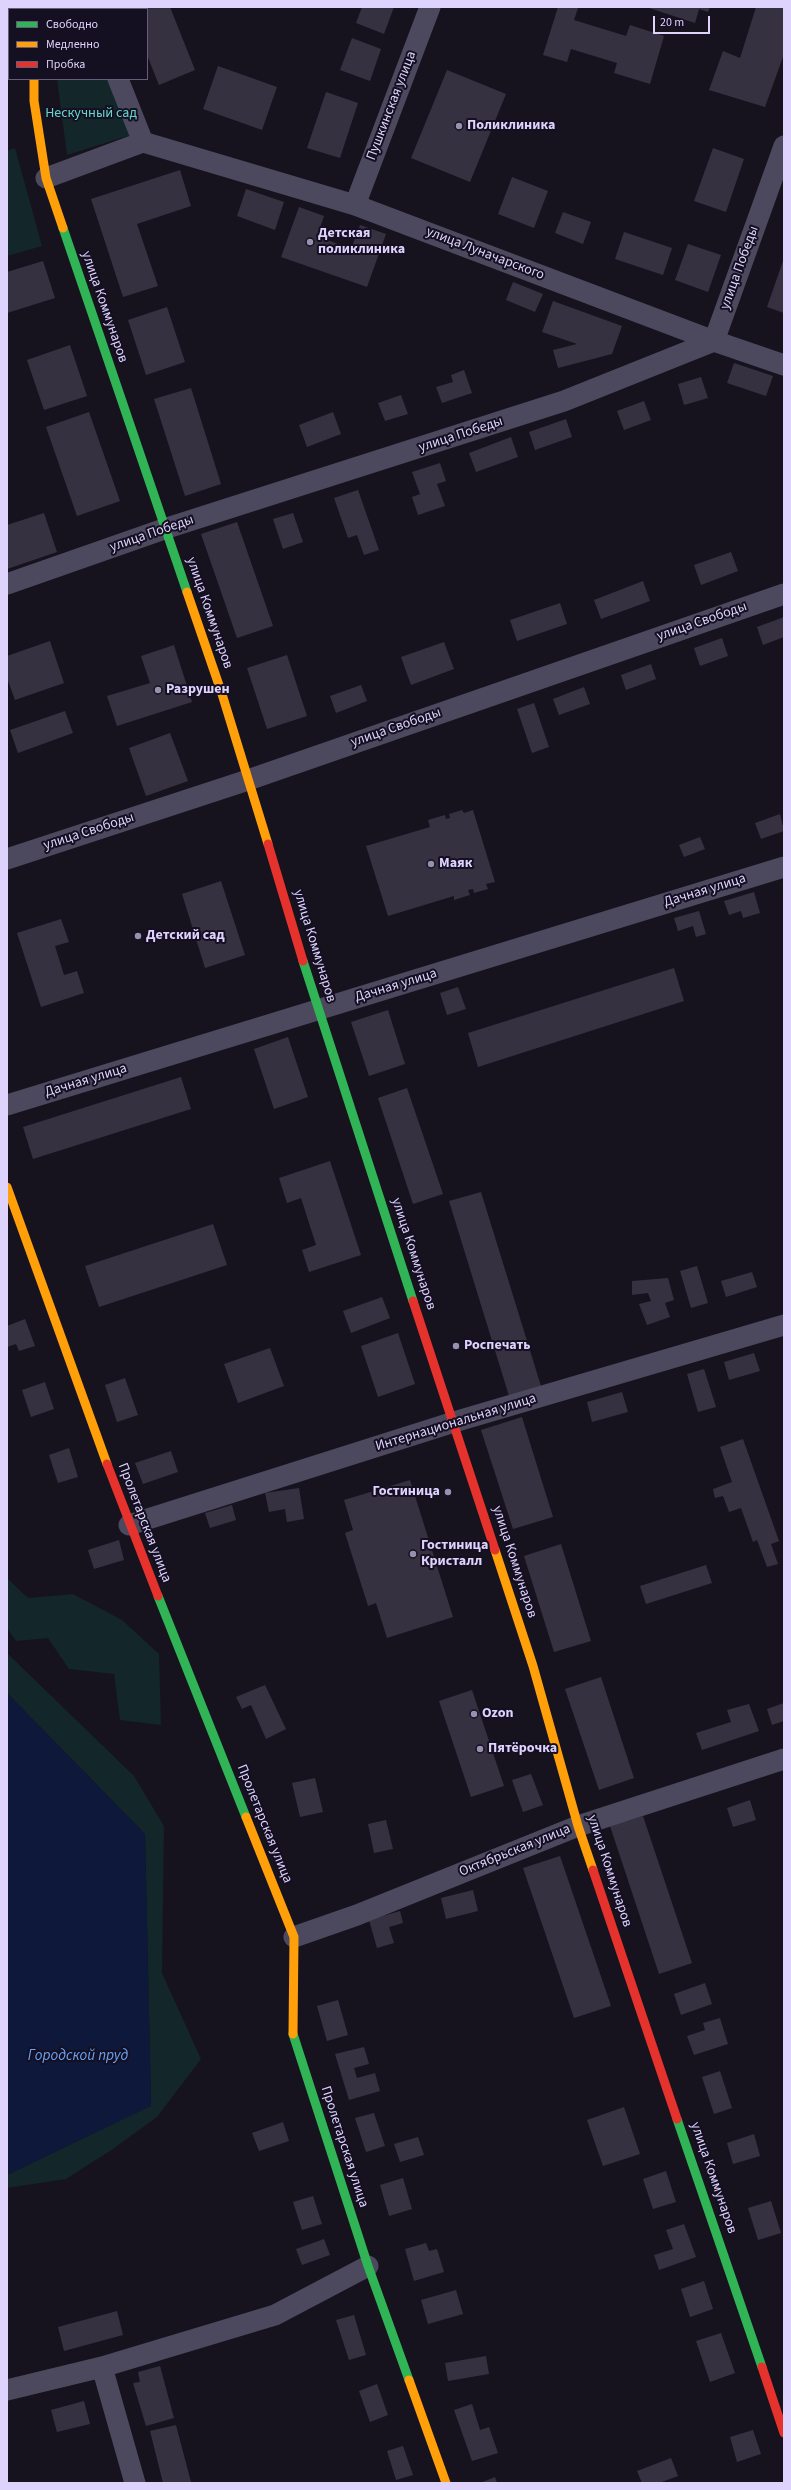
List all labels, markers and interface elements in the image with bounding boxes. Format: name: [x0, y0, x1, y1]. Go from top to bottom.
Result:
legend: [8, 8, 148, 80]
scale bar: [655, 8, 712, 34]
text: 20 m: [660, 14, 684, 31]
text: Свободно: [46, 16, 98, 33]
text: Медленно: [46, 36, 100, 53]
street label: Пушкинская улица: [363, 49, 421, 163]
text: Пробка: [46, 56, 85, 73]
park label: Нескучный сад: [45, 106, 137, 122]
place label: Поликлиника: [467, 118, 555, 134]
marker: Поликлиника: [454, 121, 464, 131]
street label: улица Луначарского: [424, 224, 546, 284]
street label: улица Победы: [717, 224, 763, 312]
place label: Детская поликлиника: [318, 226, 405, 258]
marker: Детская поликлиника: [305, 237, 315, 247]
street label: улица Коммунаров: [77, 249, 131, 365]
street label: улица Победы: [417, 413, 505, 457]
street label: улица Победы: [108, 512, 196, 556]
street label: улица Коммунаров: [182, 555, 236, 671]
street label: улица Свободы: [655, 599, 749, 645]
place label: Разрушен: [166, 682, 230, 698]
marker: Разрушен: [153, 685, 163, 695]
street label: улица Свободы: [349, 705, 443, 751]
street label: улица Свободы: [42, 809, 136, 855]
place label: Маяк: [439, 856, 472, 872]
marker: Маяк: [426, 859, 436, 869]
street label: Дачная улица: [662, 871, 748, 911]
street label: улица Коммунаров: [289, 888, 339, 1004]
place label: Детский сад: [146, 928, 225, 944]
marker: Детский сад: [133, 931, 143, 941]
street label: Дачная улица: [353, 966, 439, 1006]
street label: Дачная улица: [43, 1061, 129, 1101]
street label: улица Коммунаров: [387, 1196, 439, 1312]
place label: Роспечать: [464, 1338, 531, 1354]
marker: Роспечать: [451, 1341, 461, 1351]
street label: Интернациональная улица: [374, 1391, 538, 1455]
street label: Пролетарская улица: [113, 1461, 175, 1585]
place label: Гостиница: [373, 1484, 440, 1500]
marker: Гостиница: [443, 1487, 453, 1497]
street label: улица Коммунаров: [488, 1504, 540, 1620]
place label: Гостиница Кристалл: [421, 1538, 488, 1570]
marker: Гостиница Кристалл: [408, 1549, 418, 1559]
place label: Ozon: [482, 1706, 513, 1722]
marker: Ozon: [469, 1709, 479, 1719]
place label: Пятёрочка: [488, 1741, 557, 1757]
marker: Пятёрочка: [475, 1744, 485, 1754]
street label: Пролетарская улица: [233, 1762, 295, 1886]
street label: улица Коммунаров: [583, 1813, 635, 1929]
street label: Октябрьская улица: [457, 1821, 573, 1881]
water label: Городской пруд: [28, 2048, 128, 2066]
street label: Пролетарская улица: [316, 2084, 372, 2210]
street label: улица Коммунаров: [686, 2120, 740, 2236]

